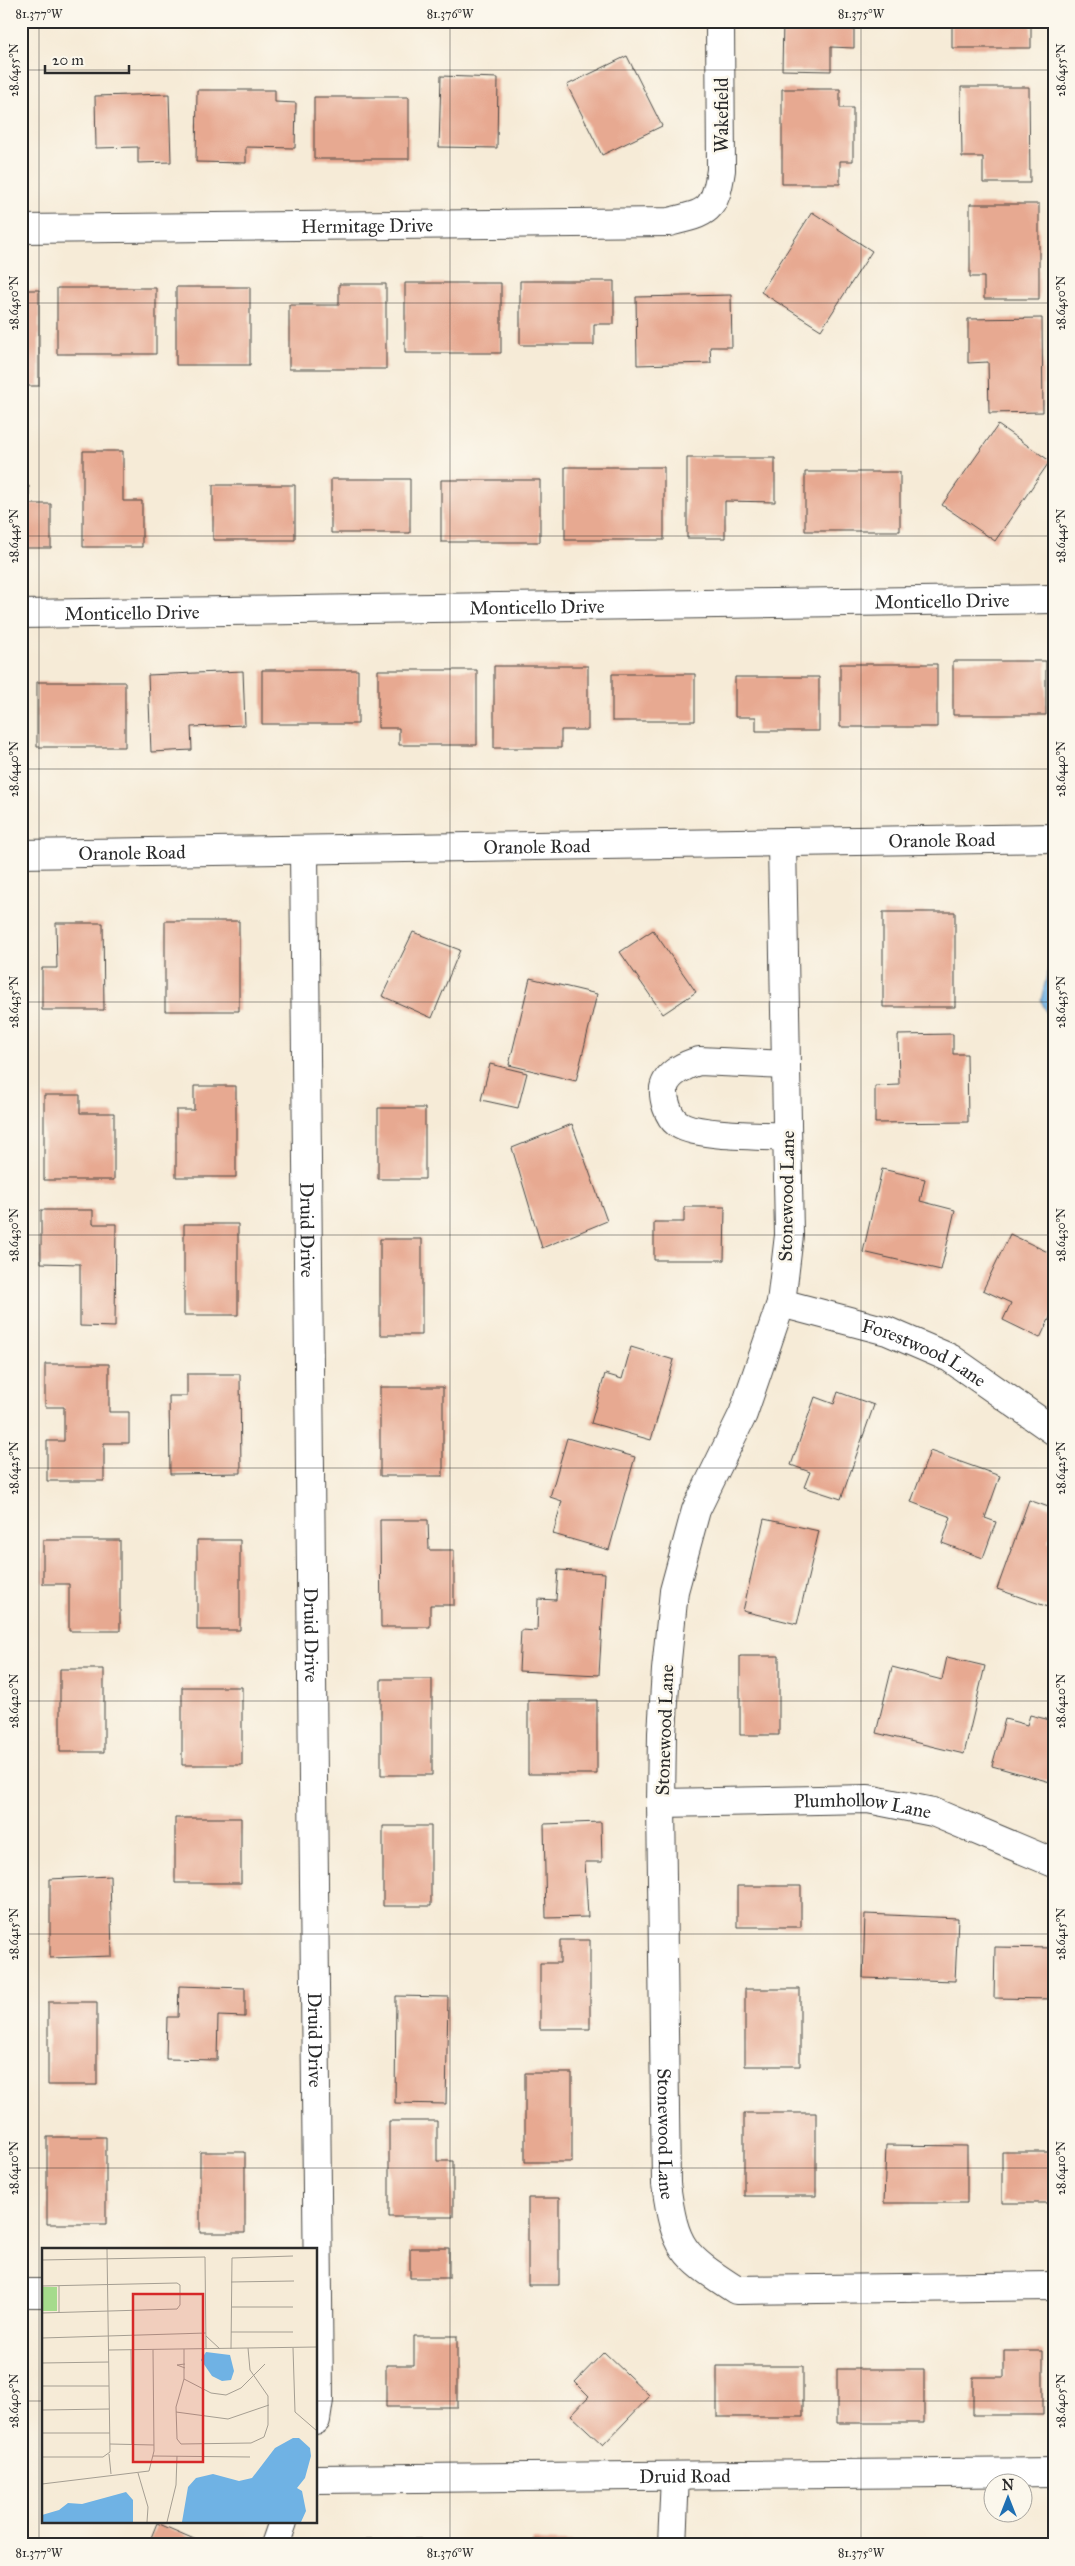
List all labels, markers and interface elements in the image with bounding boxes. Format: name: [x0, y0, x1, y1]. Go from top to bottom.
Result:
text: 81.377°W: [16, 7, 63, 21]
text: 81.376°W: [427, 7, 474, 21]
text: 81.375°W: [838, 7, 885, 21]
scale bar: [45, 42, 129, 74]
text: 28.6455°N: [7, 43, 21, 97]
text: 28.6455°N: [1054, 43, 1068, 97]
text: 20 m: [52, 51, 84, 69]
street label: Wakefield: [710, 77, 733, 153]
street label: Hermitage Drive: [301, 214, 433, 238]
text: 28.6450°N: [7, 276, 21, 330]
text: 28.6450°N: [1054, 276, 1068, 330]
text: 28.6445°N: [7, 509, 21, 563]
text: 28.6445°N: [1054, 509, 1068, 563]
street label: Monticello Drive: [874, 589, 1010, 614]
street label: Monticello Drive: [469, 595, 605, 619]
street label: Monticello Drive: [64, 600, 200, 625]
text: 28.6440°N: [7, 741, 21, 797]
text: 28.6440°N: [1054, 741, 1068, 797]
street label: Oranole Road: [888, 828, 996, 853]
street label: Oranole Road: [483, 834, 591, 859]
street label: Oranole Road: [78, 840, 186, 865]
text: 28.6435°N: [7, 976, 21, 1028]
text: 28.6435°N: [1054, 976, 1068, 1028]
street label: Stonewood Lane: [774, 1130, 799, 1262]
street label: Druid Drive: [295, 1182, 319, 1278]
text: 28.6430°N: [7, 1208, 21, 1262]
text: 28.6430°N: [1054, 1208, 1068, 1262]
street label: Forestwood Lane: [859, 1314, 991, 1392]
text: 28.6425°N: [7, 1441, 21, 1495]
text: 28.6425°N: [1054, 1441, 1068, 1495]
street label: Druid Drive: [299, 1587, 323, 1683]
street label: Stonewood Lane: [651, 1664, 678, 1796]
text: 28.6420°N: [7, 1673, 21, 1729]
text: 28.6420°N: [1054, 1673, 1068, 1729]
street label: Plumhollow Lane: [793, 1788, 933, 1823]
text: 28.6415°N: [7, 1908, 21, 1960]
text: 28.6415°N: [1054, 1908, 1068, 1960]
street label: Druid Drive: [303, 1992, 327, 2088]
street label: Stonewood Lane: [652, 2068, 679, 2201]
text: 28.6410°N: [7, 2141, 21, 2195]
text: 28.6410°N: [1054, 2141, 1068, 2195]
inset map: [42, 2248, 318, 2524]
text: 28.6405°N: [7, 2374, 21, 2428]
text: 28.6405°N: [1054, 2374, 1068, 2428]
street label: Druid Road: [639, 2464, 731, 2488]
north arrow: [982, 2474, 1032, 2524]
text: N: [1002, 2477, 1014, 2494]
text: 81.377°W: [16, 2546, 63, 2560]
text: 81.376°W: [427, 2546, 474, 2560]
text: 81.375°W: [838, 2546, 885, 2560]

